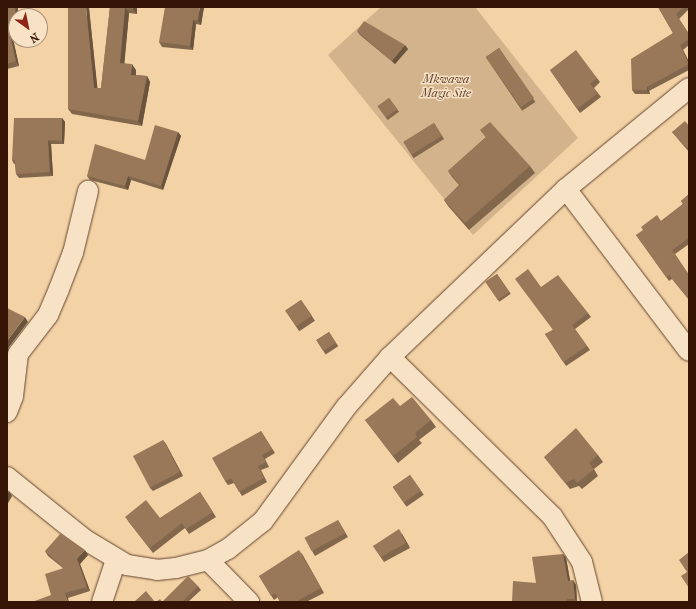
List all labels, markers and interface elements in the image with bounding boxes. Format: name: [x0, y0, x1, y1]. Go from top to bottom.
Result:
north arrow: [8, 8, 48, 48]
text: N: [27, 30, 41, 45]
park label: Mkwawa Magic Site: [421, 73, 471, 101]

